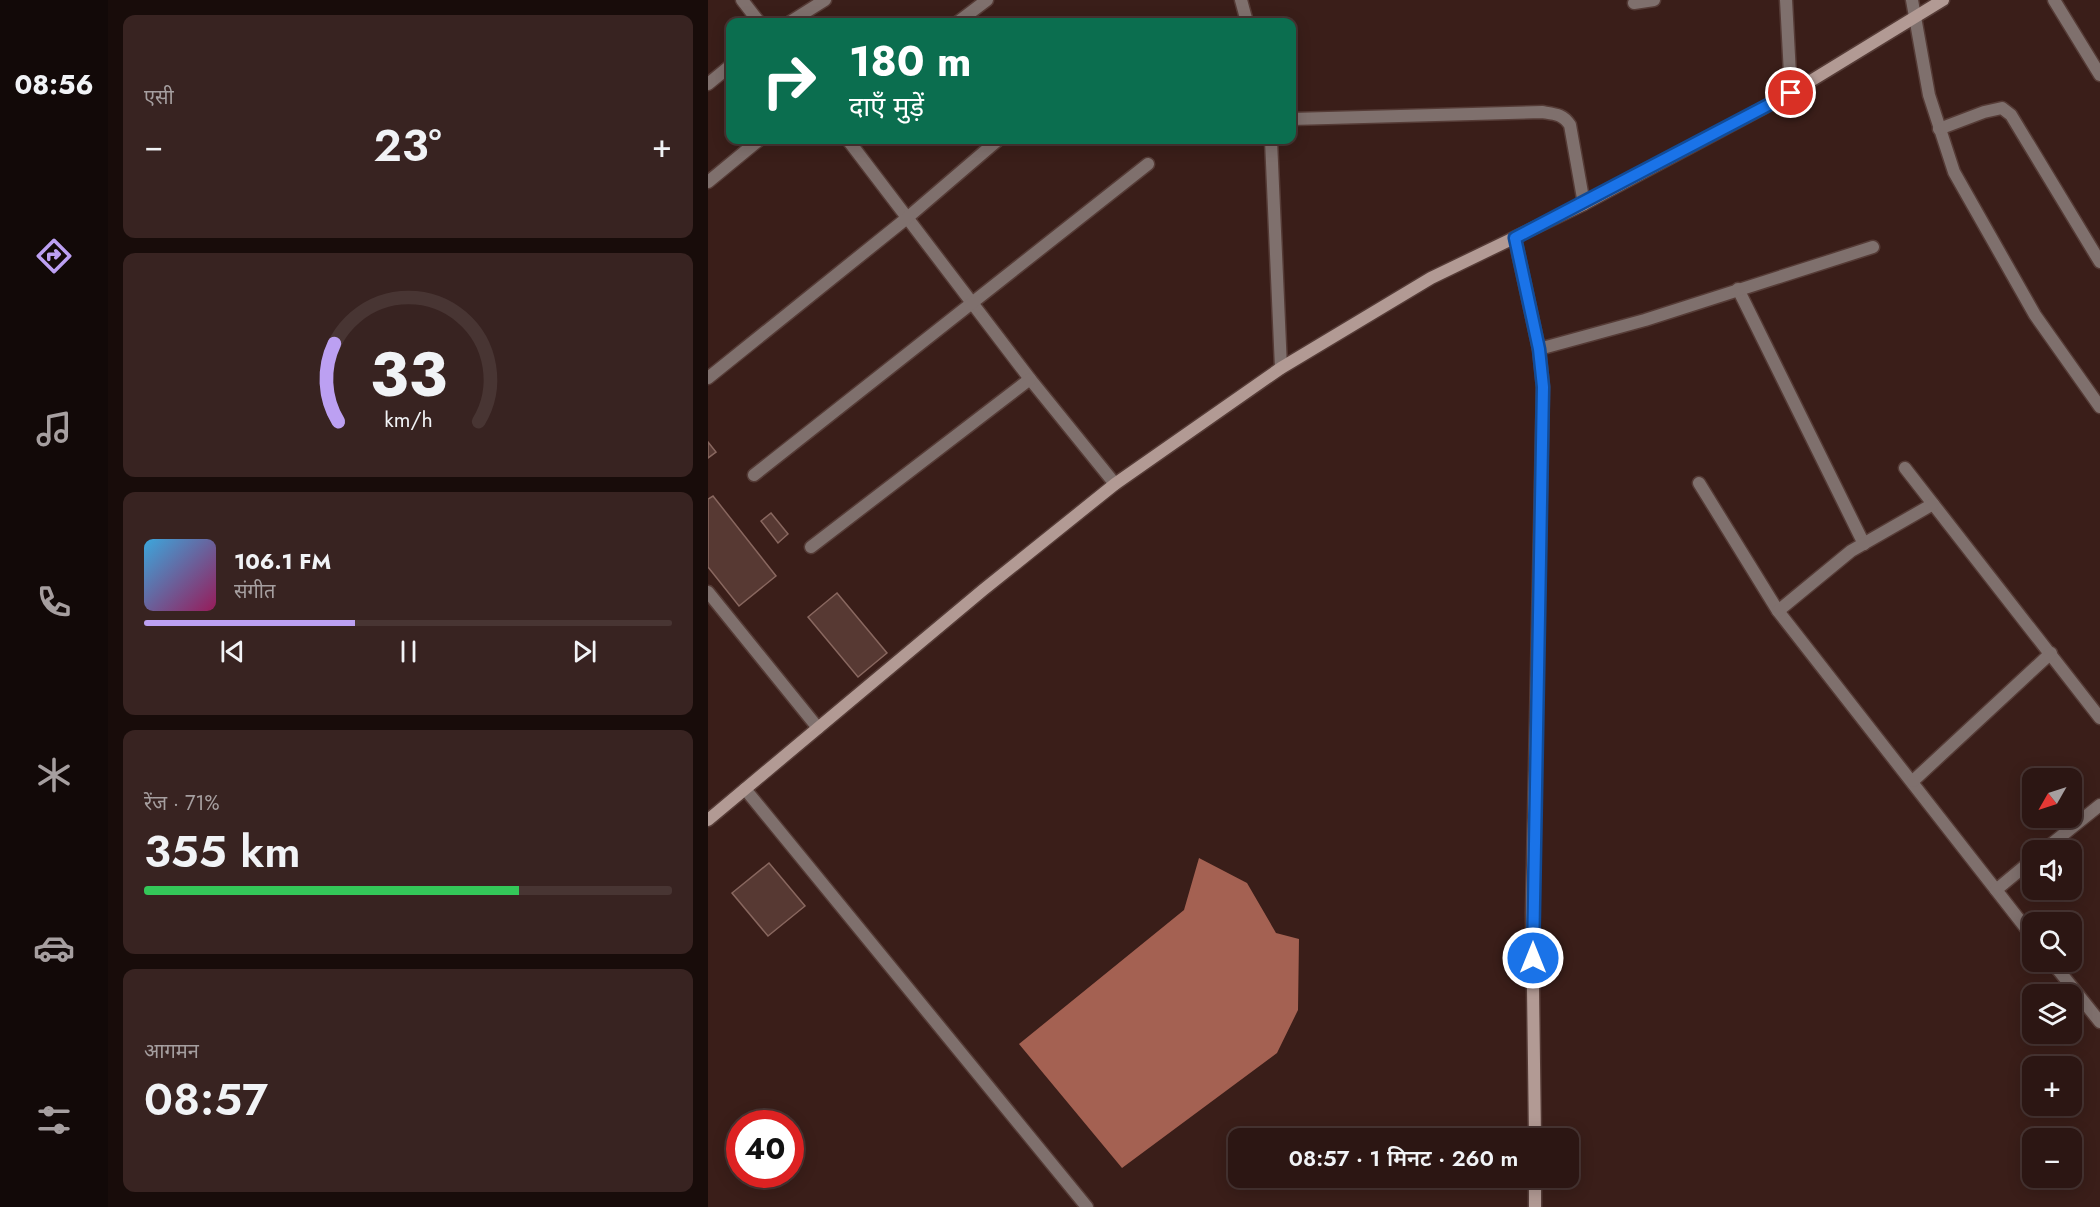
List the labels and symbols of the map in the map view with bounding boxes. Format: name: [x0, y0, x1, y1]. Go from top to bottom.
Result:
pin: [1765, 67, 1816, 118]
north arrow: [2022, 768, 2082, 828]
position arrow: [1501, 926, 1565, 990]
speed limit sign: 40: [726, 1110, 804, 1188]

